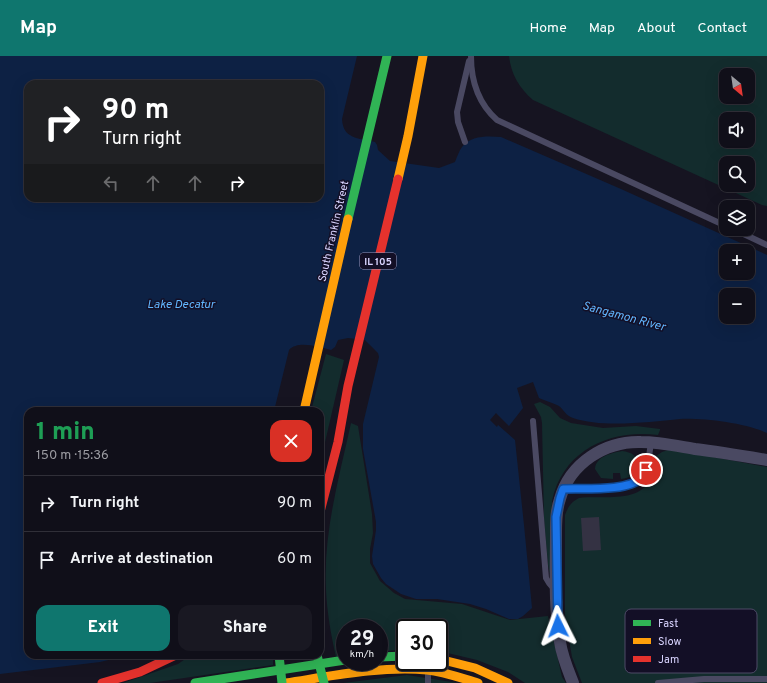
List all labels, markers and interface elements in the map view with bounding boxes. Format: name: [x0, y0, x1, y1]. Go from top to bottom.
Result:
text: Map: [20, 16, 57, 40]
text: Home: [530, 20, 567, 37]
text: Map: [589, 20, 615, 37]
text: About: [637, 20, 676, 37]
text: Contact: [698, 20, 747, 37]
north arrow: [719, 68, 755, 104]
map controls: [719, 68, 755, 324]
text: 90 m: [102, 93, 169, 129]
icon: right: [36, 96, 88, 148]
button: sound: [719, 112, 755, 148]
text: Turn right: [102, 128, 182, 151]
button: search: [719, 156, 755, 192]
icon: left: [100, 172, 122, 194]
icon: ahead: [142, 172, 164, 194]
icon: ahead: [184, 172, 206, 194]
icon: right: [226, 172, 248, 194]
street label: South Franklin Street: [316, 179, 352, 283]
button: layers: [719, 200, 755, 236]
button: +: [719, 244, 755, 280]
road number: IL 105: [360, 253, 396, 269]
button: −: [719, 288, 755, 324]
water label: Lake Decatur: [147, 297, 216, 313]
water label: Sangamon River: [581, 298, 668, 336]
text: 1 min: [36, 418, 95, 448]
button: close: [270, 420, 312, 462]
text: 150 m · 15:36: [36, 448, 109, 464]
pin: [629, 453, 663, 487]
icon: arrive: [635, 459, 657, 481]
icon: right: [36, 493, 58, 515]
text: Turn right: [70, 494, 139, 513]
text: 90 m: [277, 494, 312, 513]
icon: arrive: [36, 549, 58, 571]
text: Arrive at destination: [70, 550, 213, 569]
text: 60 m: [277, 550, 312, 569]
button: Exit: [36, 605, 170, 651]
button: Share: [178, 605, 312, 651]
position arrow: [537, 605, 579, 647]
legend: [625, 609, 757, 673]
text: Fast: [658, 617, 678, 631]
speed limit sign: 30: [396, 619, 448, 671]
text: 29: [350, 627, 374, 653]
text: Slow: [658, 635, 681, 649]
text: km/h: [350, 648, 374, 661]
text: Jam: [658, 653, 679, 667]

